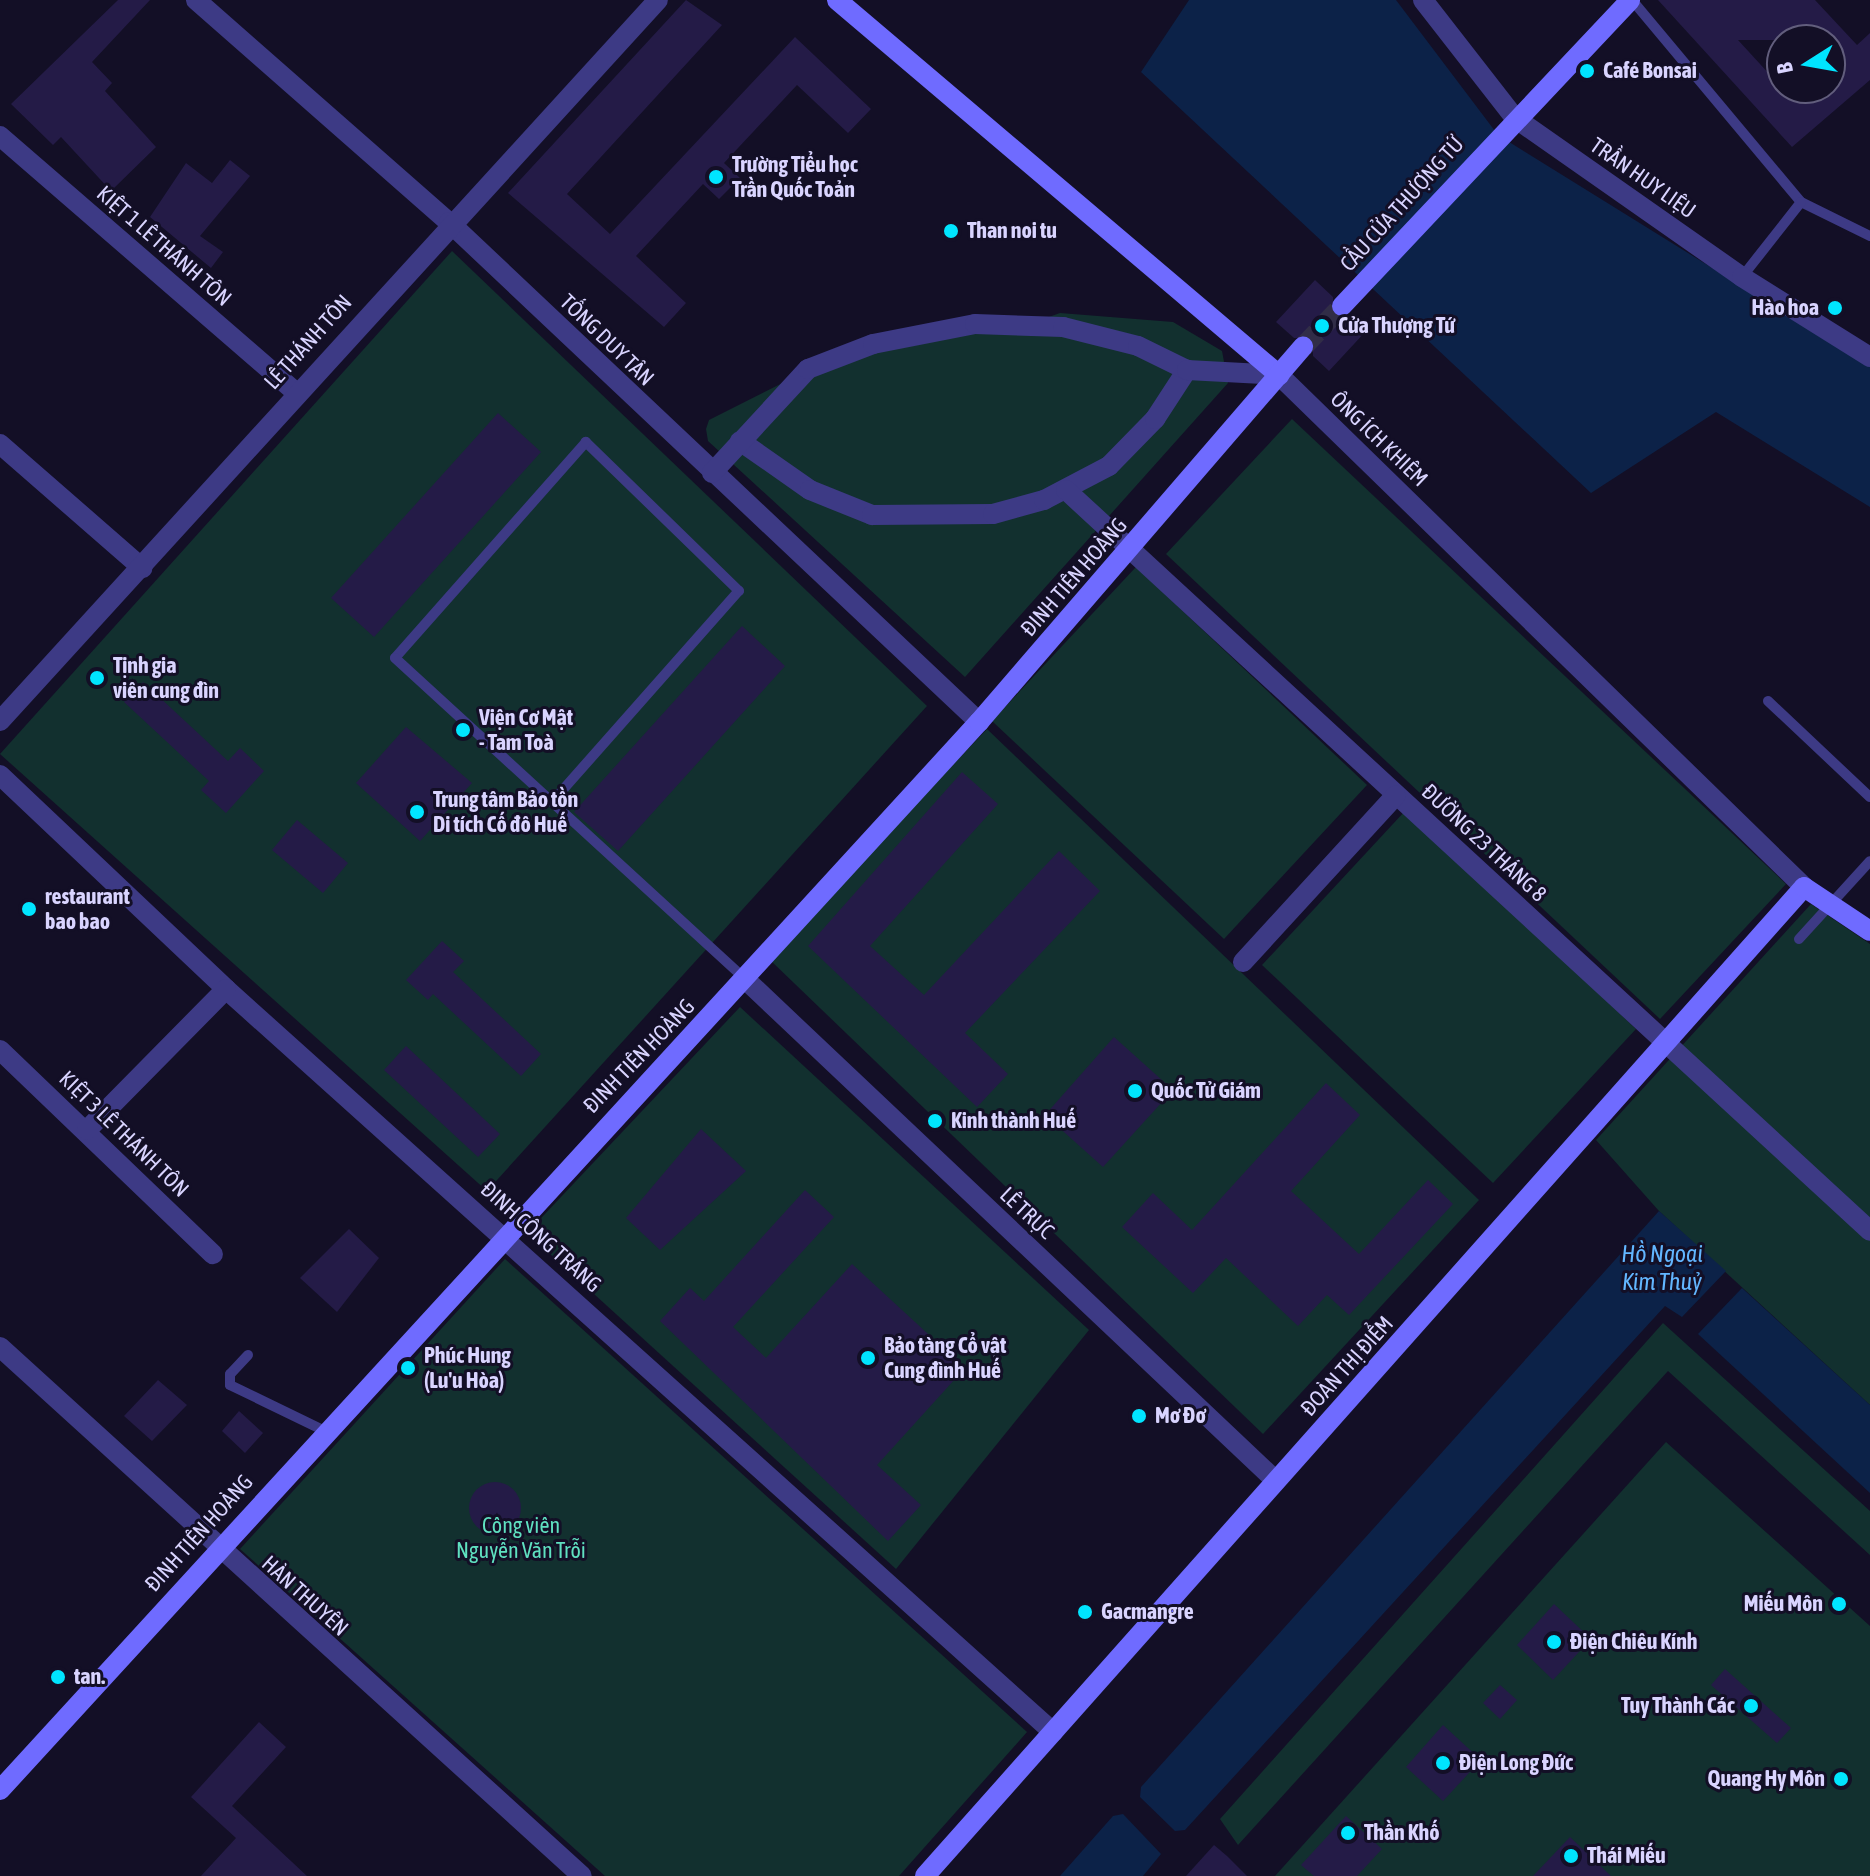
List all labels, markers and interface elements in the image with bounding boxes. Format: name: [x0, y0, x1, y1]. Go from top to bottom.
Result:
north arrow: [1766, 24, 1846, 104]
place label: Café Bonsai: [1603, 58, 1697, 84]
text: B: [1771, 61, 1798, 76]
marker: Café Bonsai: [1578, 62, 1596, 80]
street label: CẦU CỬA THƯỢNG TỨ: [1335, 131, 1469, 277]
street label: TRẦN HUY LIỆU: [1585, 132, 1701, 224]
place label: Trường Tiểu học Trần Quốc Toản: [732, 151, 858, 202]
marker: Trường Tiểu học Trần Quốc Toản: [707, 168, 725, 186]
street label: KIỆT 1 LÊ THÁNH TÔN: [91, 180, 237, 312]
place label: Than noi tu: [967, 218, 1057, 244]
marker: Than noi tu: [942, 222, 960, 240]
street label: LÊ THÁNH TÔN: [259, 289, 357, 395]
street label: TỐNG DUY TÂN: [555, 289, 659, 391]
place label: Hào hoa: [1751, 295, 1819, 321]
marker: Hào hoa: [1826, 299, 1844, 317]
place label: Cửa Thượng Tứ: [1338, 313, 1455, 339]
marker: Cửa Thượng Tứ: [1313, 317, 1331, 335]
street label: ÔNG ÍCH KHIÊM: [1325, 386, 1433, 492]
street label: ĐINH TIÊN HOÀNG: [1015, 512, 1133, 642]
place label: Tịnh gia viên cung đìn: [113, 652, 219, 704]
marker: Tịnh gia viên cung đìn: [88, 669, 106, 687]
place label: Viện Cơ Mật - Tam Toà: [479, 704, 573, 756]
marker: Viện Cơ Mật - Tam Toà: [454, 721, 472, 739]
street label: ĐƯỜNG 23 THÁNG 8: [1416, 779, 1552, 907]
place label: Trung tâm Bảo tồn Di tích Cố đô Huế: [433, 786, 578, 838]
marker: Trung tâm Bảo tồn Di tích Cố đô Huế: [408, 803, 426, 821]
place label: restaurant bao bao: [45, 883, 130, 934]
marker: restaurant bao bao: [20, 900, 38, 918]
street label: ĐINH TIÊN HOÀNG: [578, 993, 700, 1119]
street label: KIỆT 3 LÊ THÁNH TÔN: [54, 1066, 194, 1202]
place label: Quốc Tử Giám: [1151, 1078, 1261, 1104]
marker: Quốc Tử Giám: [1126, 1082, 1144, 1100]
place label: Kinh thành Huế: [951, 1108, 1076, 1134]
marker: Kinh thành Huế: [926, 1112, 944, 1130]
street label: ĐINH CÔNG TRÁNG: [475, 1176, 607, 1298]
street label: LÊ TRỰC: [994, 1181, 1060, 1245]
water label: Hồ Ngoại Kim Thuỷ: [1621, 1240, 1703, 1296]
street label: ĐOÀN THỊ ĐIỂM: [1295, 1311, 1399, 1421]
place label: Bảo tàng Cổ vật Cung đình Huế: [884, 1332, 1006, 1384]
place label: Phúc Hung (Lu'u Hòa): [424, 1342, 511, 1394]
marker: Bảo tàng Cổ vật Cung đình Huế: [859, 1349, 877, 1367]
marker: Phúc Hung (Lu'u Hòa): [399, 1359, 417, 1377]
place label: Mơ Đơ: [1155, 1403, 1206, 1429]
marker: Mơ Đơ: [1130, 1407, 1148, 1425]
street label: ĐINH TIÊN HOÀNG: [140, 1469, 258, 1597]
park label: Công viên Nguyễn Văn Trỗi: [456, 1512, 586, 1564]
street label: HÀN THUYÊN: [256, 1550, 354, 1642]
place label: Miếu Môn: [1744, 1591, 1823, 1617]
marker: Miếu Môn: [1830, 1595, 1848, 1613]
place label: Gacmangre: [1101, 1599, 1194, 1625]
marker: Gacmangre: [1076, 1603, 1094, 1621]
place label: Điện Chiêu Kính: [1570, 1629, 1697, 1655]
marker: Điện Chiêu Kính: [1545, 1633, 1563, 1651]
place label: tan.: [74, 1664, 105, 1690]
marker: tan.: [49, 1668, 67, 1686]
place label: Tuy Thành Các: [1621, 1693, 1735, 1719]
marker: Tuy Thành Các: [1742, 1697, 1760, 1715]
place label: Điện Long Đức: [1459, 1750, 1573, 1776]
marker: Điện Long Đức: [1434, 1754, 1452, 1772]
place label: Quang Hy Môn: [1708, 1766, 1825, 1792]
marker: Quang Hy Môn: [1832, 1770, 1850, 1788]
place label: Thần Khố: [1364, 1820, 1440, 1846]
marker: Thần Khố: [1339, 1824, 1357, 1842]
place label: Thái Miếu: [1587, 1843, 1666, 1869]
marker: Thái Miếu: [1562, 1847, 1580, 1865]

